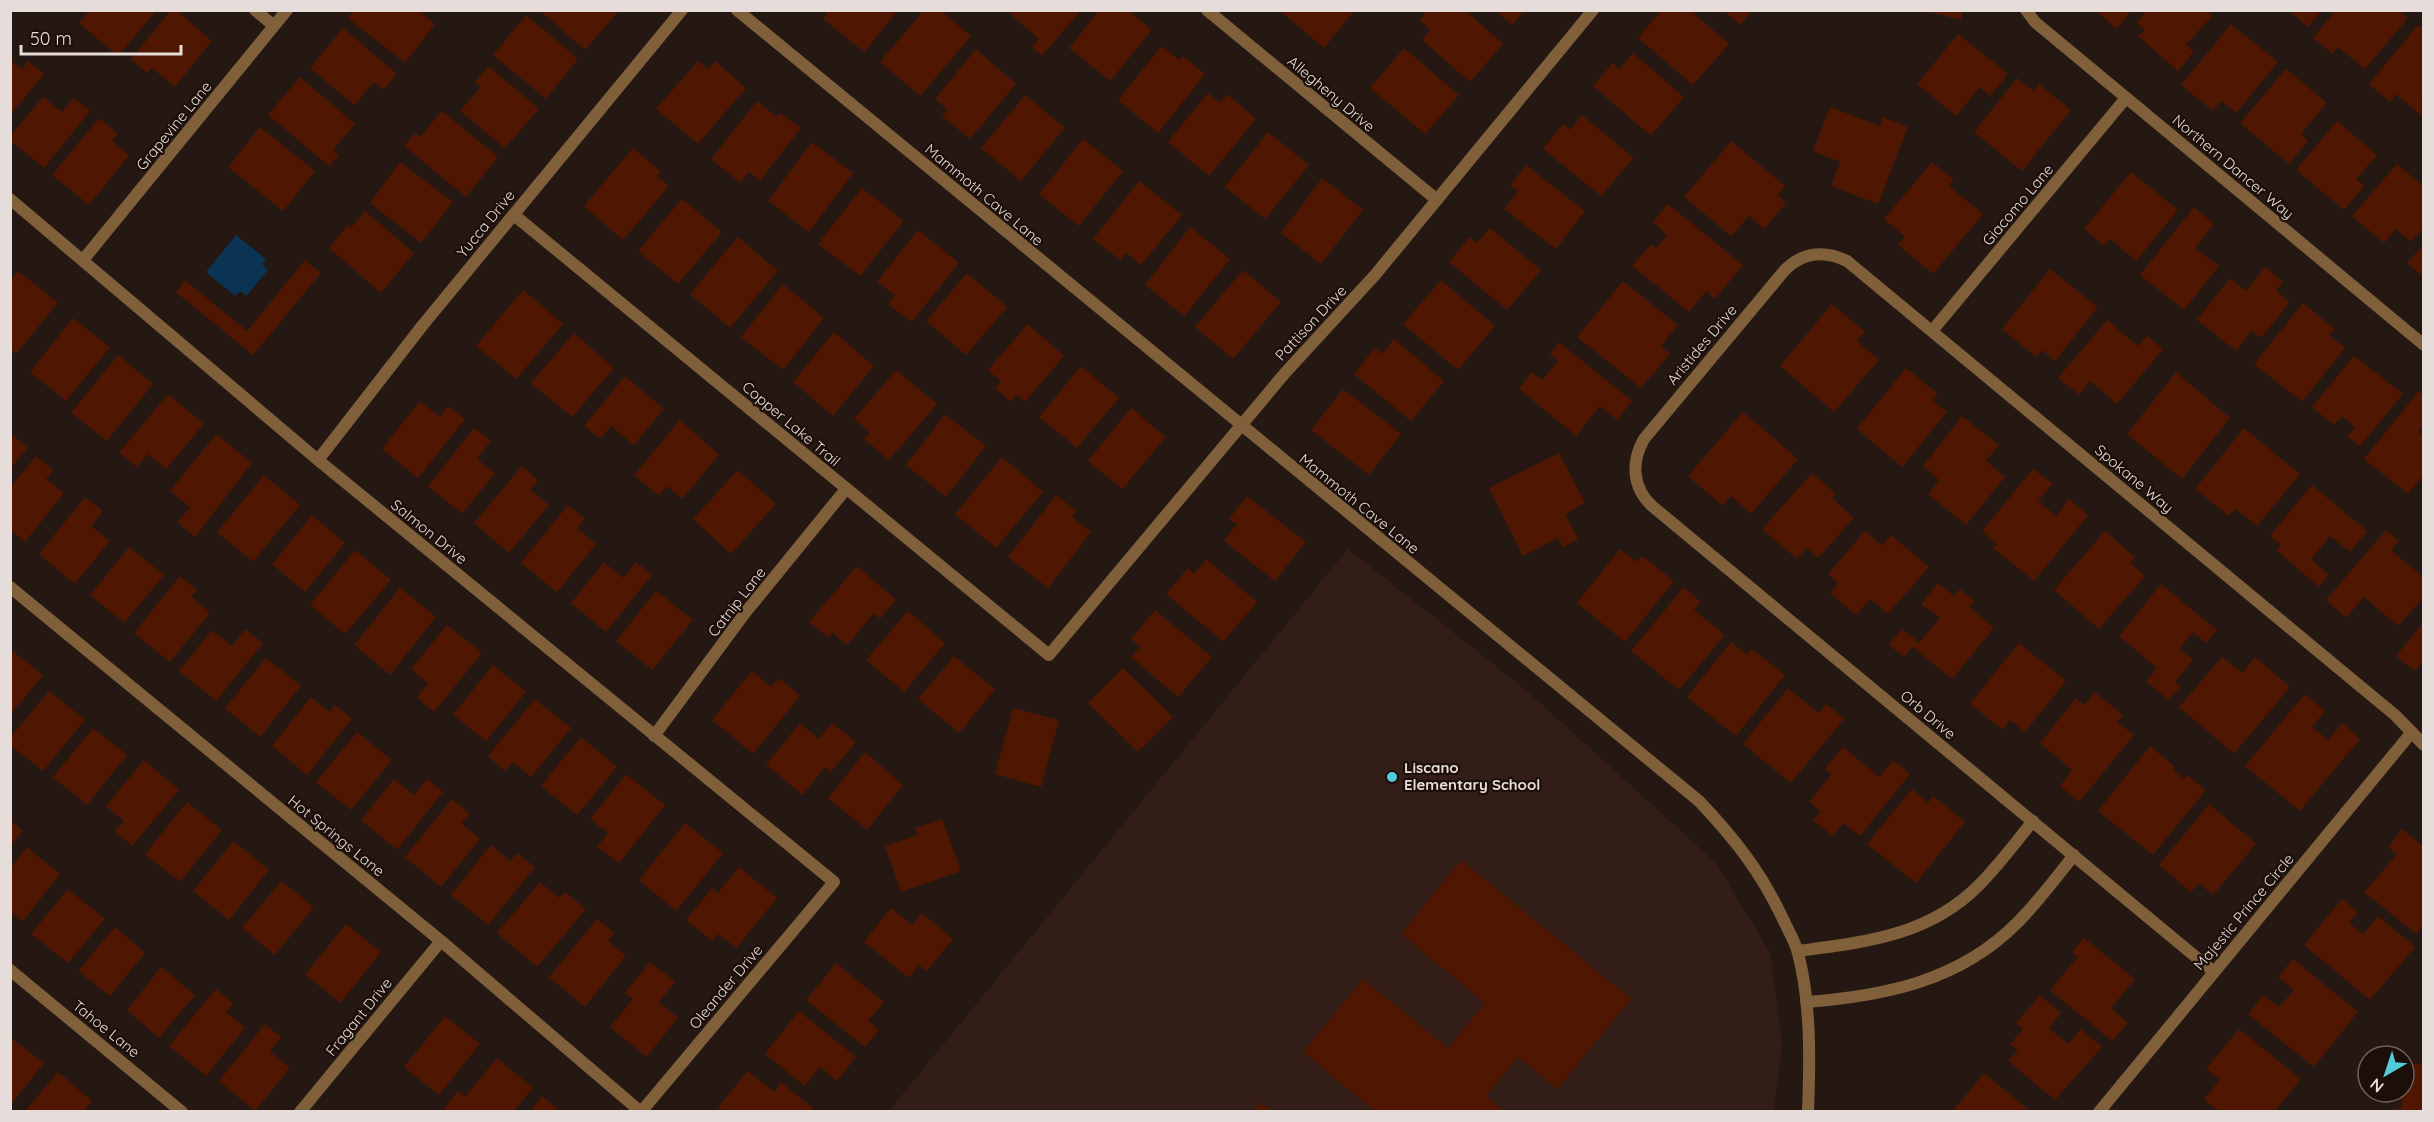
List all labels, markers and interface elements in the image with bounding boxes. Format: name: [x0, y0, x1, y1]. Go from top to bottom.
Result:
scale bar: [21, 18, 182, 56]
text: 50 m: [30, 27, 72, 50]
street label: Allegheny Drive: [1284, 51, 1379, 136]
street label: Grapevine Lane: [132, 77, 215, 174]
street label: Northern Dancer Way: [2169, 110, 2298, 223]
street label: Mammoth Cave Lane: [921, 139, 1047, 250]
street label: Giacomo Lane: [1978, 160, 2057, 249]
street label: Yucca Drive: [453, 186, 519, 261]
street label: Pattison Drive: [1271, 281, 1350, 364]
street label: Aristides Drive: [1663, 301, 1741, 389]
street label: Copper Lake Trail: [738, 377, 844, 470]
street label: Spokane Way: [2091, 440, 2178, 517]
street label: Mammoth Cave Lane: [1295, 449, 1423, 558]
street label: Salmon Drive: [387, 495, 471, 568]
street label: Catnip Lane: [703, 563, 770, 640]
street label: Orb Drive: [1897, 686, 1960, 743]
place label: Liscano Elementary School: [1404, 758, 1540, 794]
marker: Liscano Elementary School: [1385, 770, 1399, 784]
street label: Hot Springs Lane: [284, 791, 388, 880]
street label: Majestic Prince Circle: [2189, 850, 2298, 974]
street label: Oleander Drive: [685, 940, 767, 1033]
street label: Fragant Drive: [321, 974, 396, 1060]
street label: Tahoe Lane: [69, 996, 144, 1061]
north arrow: [2356, 1044, 2416, 1104]
text: N: [2366, 1074, 2387, 1097]

